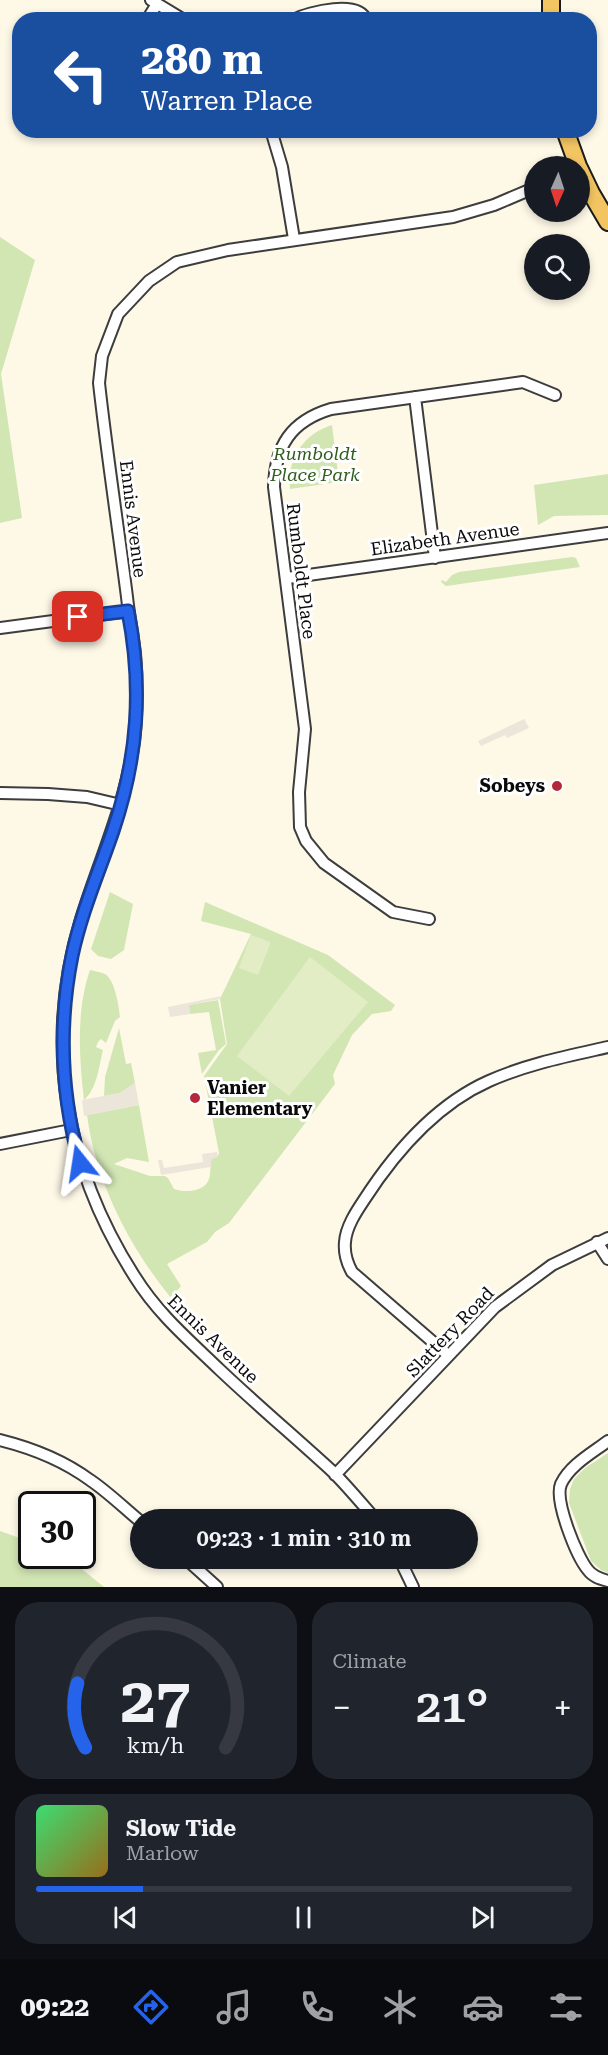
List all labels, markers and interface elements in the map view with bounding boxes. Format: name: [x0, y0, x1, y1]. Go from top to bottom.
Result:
text: 280 m: [141, 35, 263, 84]
icon: left: [42, 36, 120, 114]
text: Warren Place: [141, 85, 313, 117]
north arrow: [524, 156, 590, 222]
map controls: [524, 156, 590, 300]
button: search: [524, 234, 590, 300]
park label: Rumboldt Place Park: [269, 443, 360, 485]
street label: Ennis Avenue: [116, 459, 151, 579]
street label: Rumboldt Place: [283, 502, 320, 640]
street label: Elizabeth Avenue: [369, 518, 521, 559]
pin: [52, 591, 103, 642]
icon: arrive: [61, 600, 94, 633]
place label: Sobeys: [479, 775, 545, 796]
marker: Sobeys: [550, 779, 564, 793]
place label: Vanier Elementary: [207, 1077, 312, 1119]
marker: Vanier Elementary: [188, 1091, 202, 1105]
position arrow: [48, 1131, 112, 1195]
street label: Slattery Road: [402, 1282, 498, 1381]
street label: Ennis Avenue: [164, 1290, 263, 1387]
speed limit sign: 30: [18, 1491, 96, 1569]
text: 09:23 · 1 min · 310 m: [197, 1526, 411, 1551]
text: Climate: [333, 1649, 407, 1673]
text: 27: [121, 1664, 191, 1737]
text: 21°: [416, 1680, 489, 1733]
text: −: [333, 1688, 351, 1727]
text: +: [554, 1688, 572, 1727]
text: km/h: [127, 1733, 185, 1758]
text: Slow Tide: [126, 1816, 236, 1841]
text: Marlow: [126, 1841, 199, 1865]
icon: previous: [109, 1901, 142, 1934]
icon: pause: [287, 1901, 320, 1934]
icon: next: [466, 1901, 499, 1934]
icon: directions: [130, 1986, 172, 2028]
icon: music: [213, 1986, 255, 2028]
icon: phone: [296, 1986, 338, 2028]
icon: climate: [379, 1986, 421, 2028]
icon: car: [462, 1986, 504, 2028]
icon: filters: [545, 1986, 587, 2028]
text: 09:22: [21, 1991, 89, 2023]

